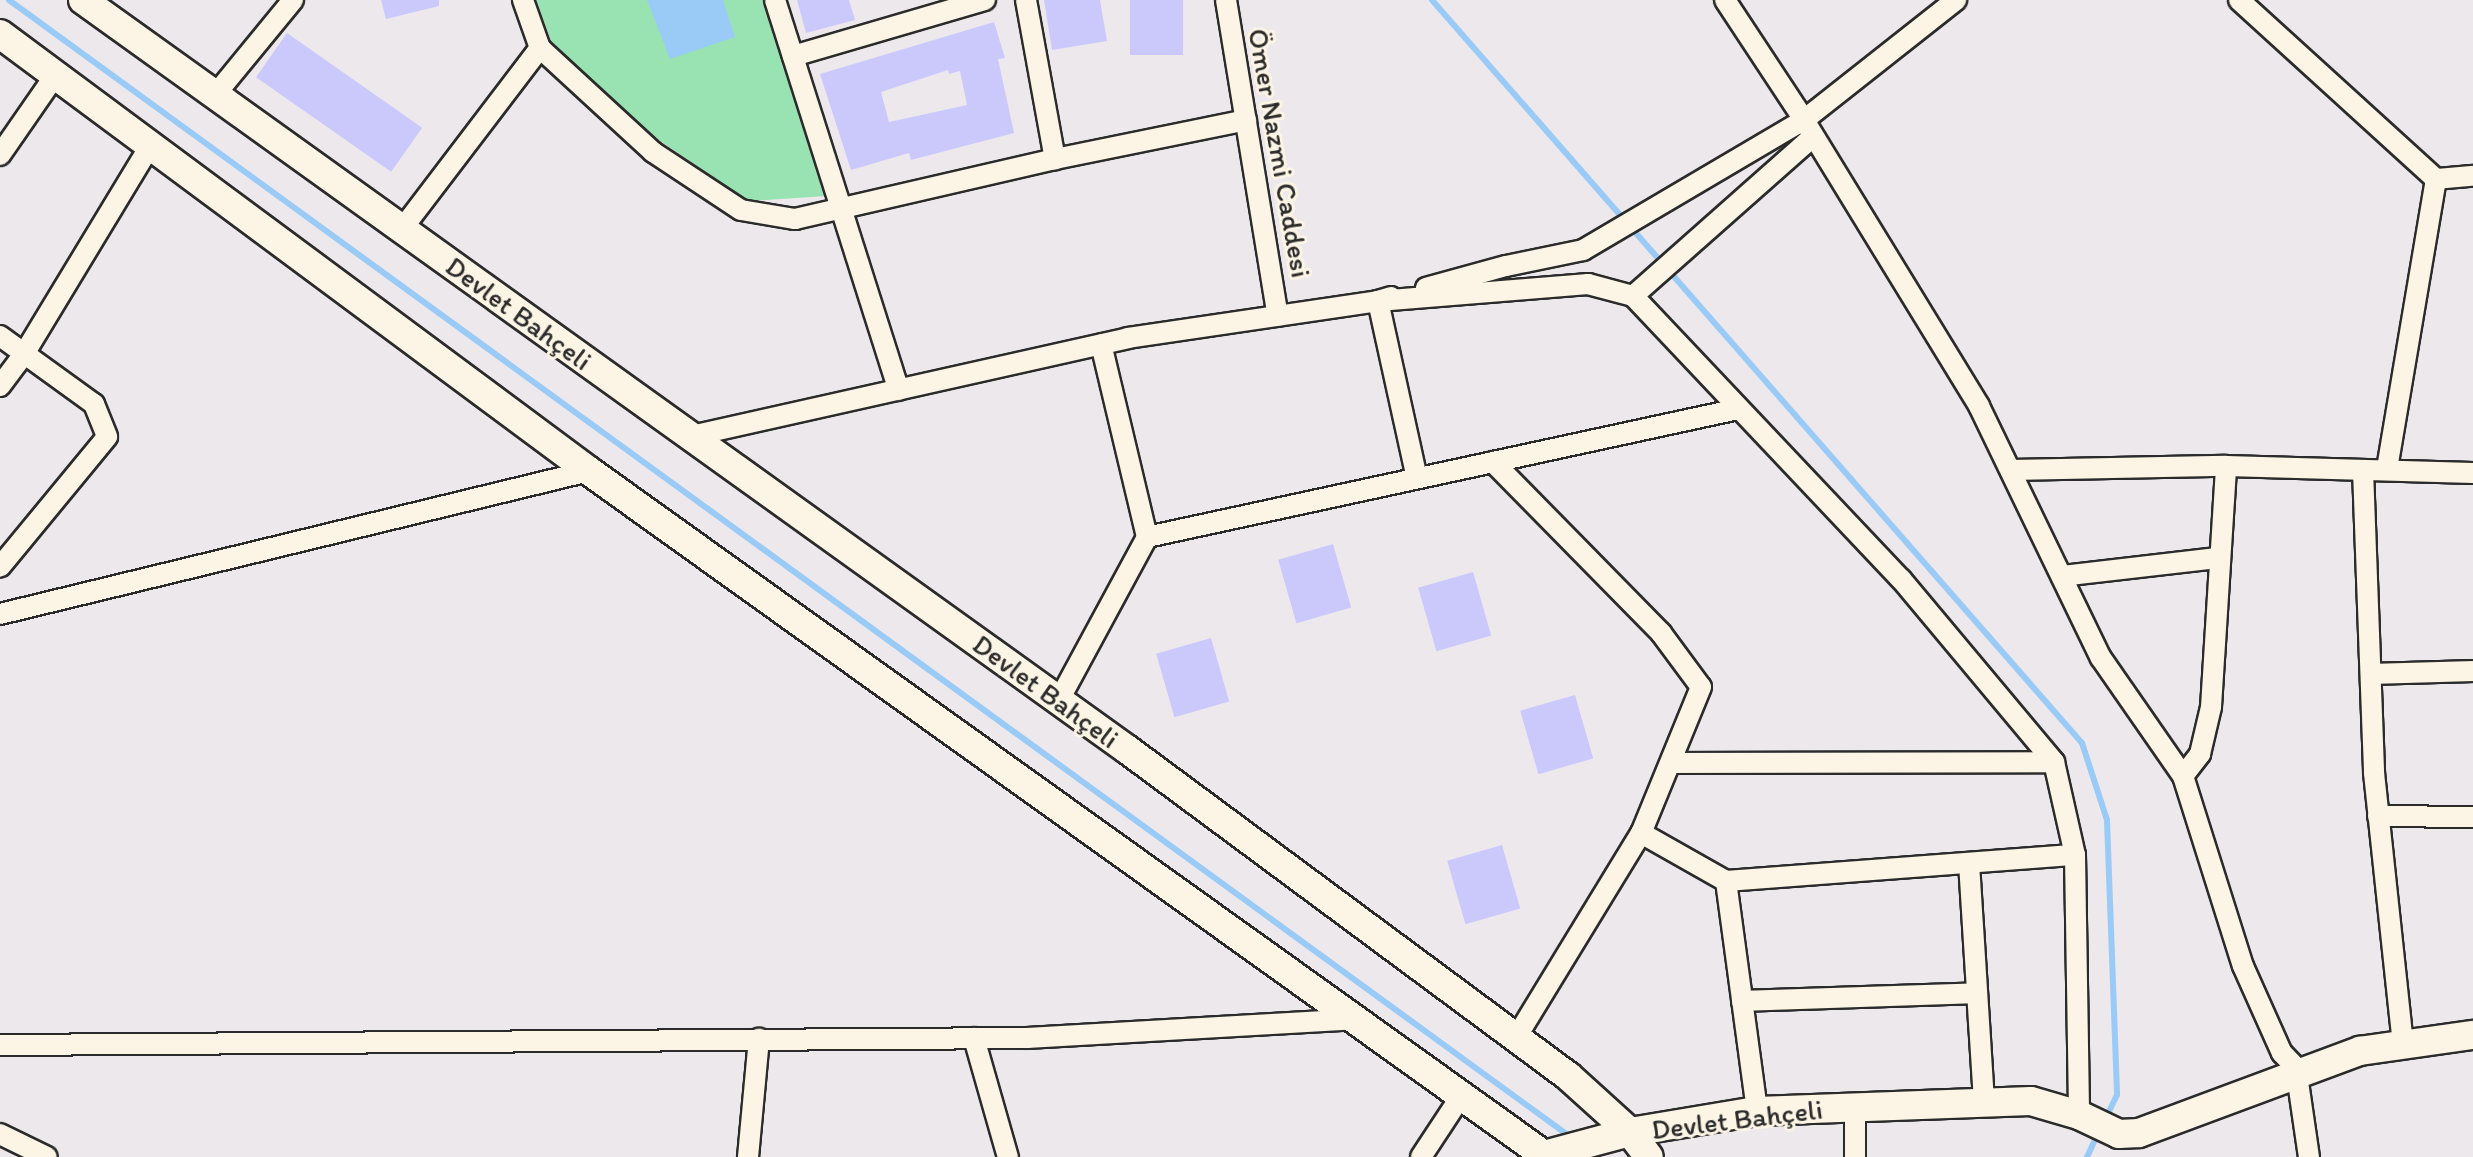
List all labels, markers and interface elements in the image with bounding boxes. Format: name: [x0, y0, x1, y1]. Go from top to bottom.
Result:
street label: Ömer Nazmi Caddesi: [1242, 26, 1318, 280]
street label: Devlet Bahçeli: [440, 249, 598, 377]
street label: Devlet Bahçeli: [967, 627, 1125, 755]
street label: Devlet Bahçeli: [1650, 1092, 1824, 1146]

